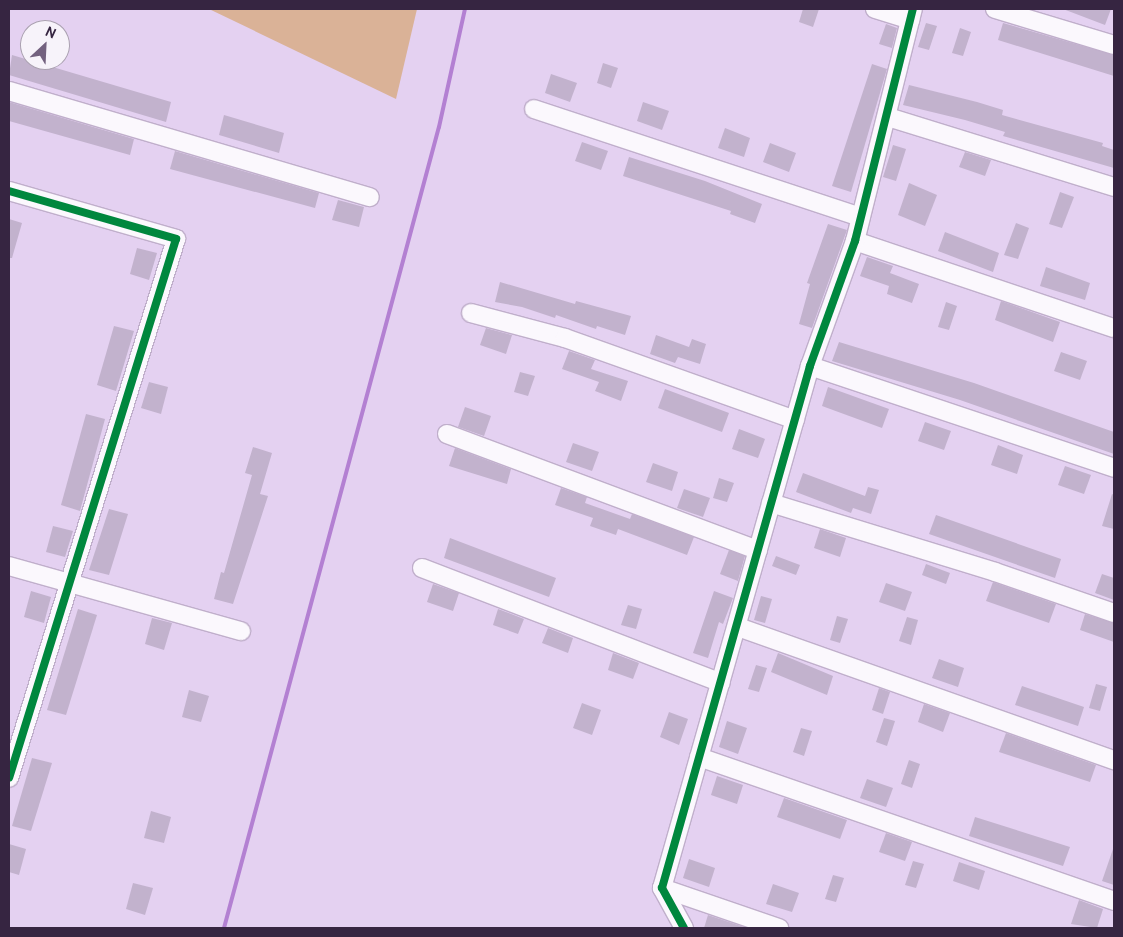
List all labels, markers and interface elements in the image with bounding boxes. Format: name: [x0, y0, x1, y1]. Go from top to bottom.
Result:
north arrow: [20, 20, 70, 70]
text: N: [43, 22, 59, 43]

